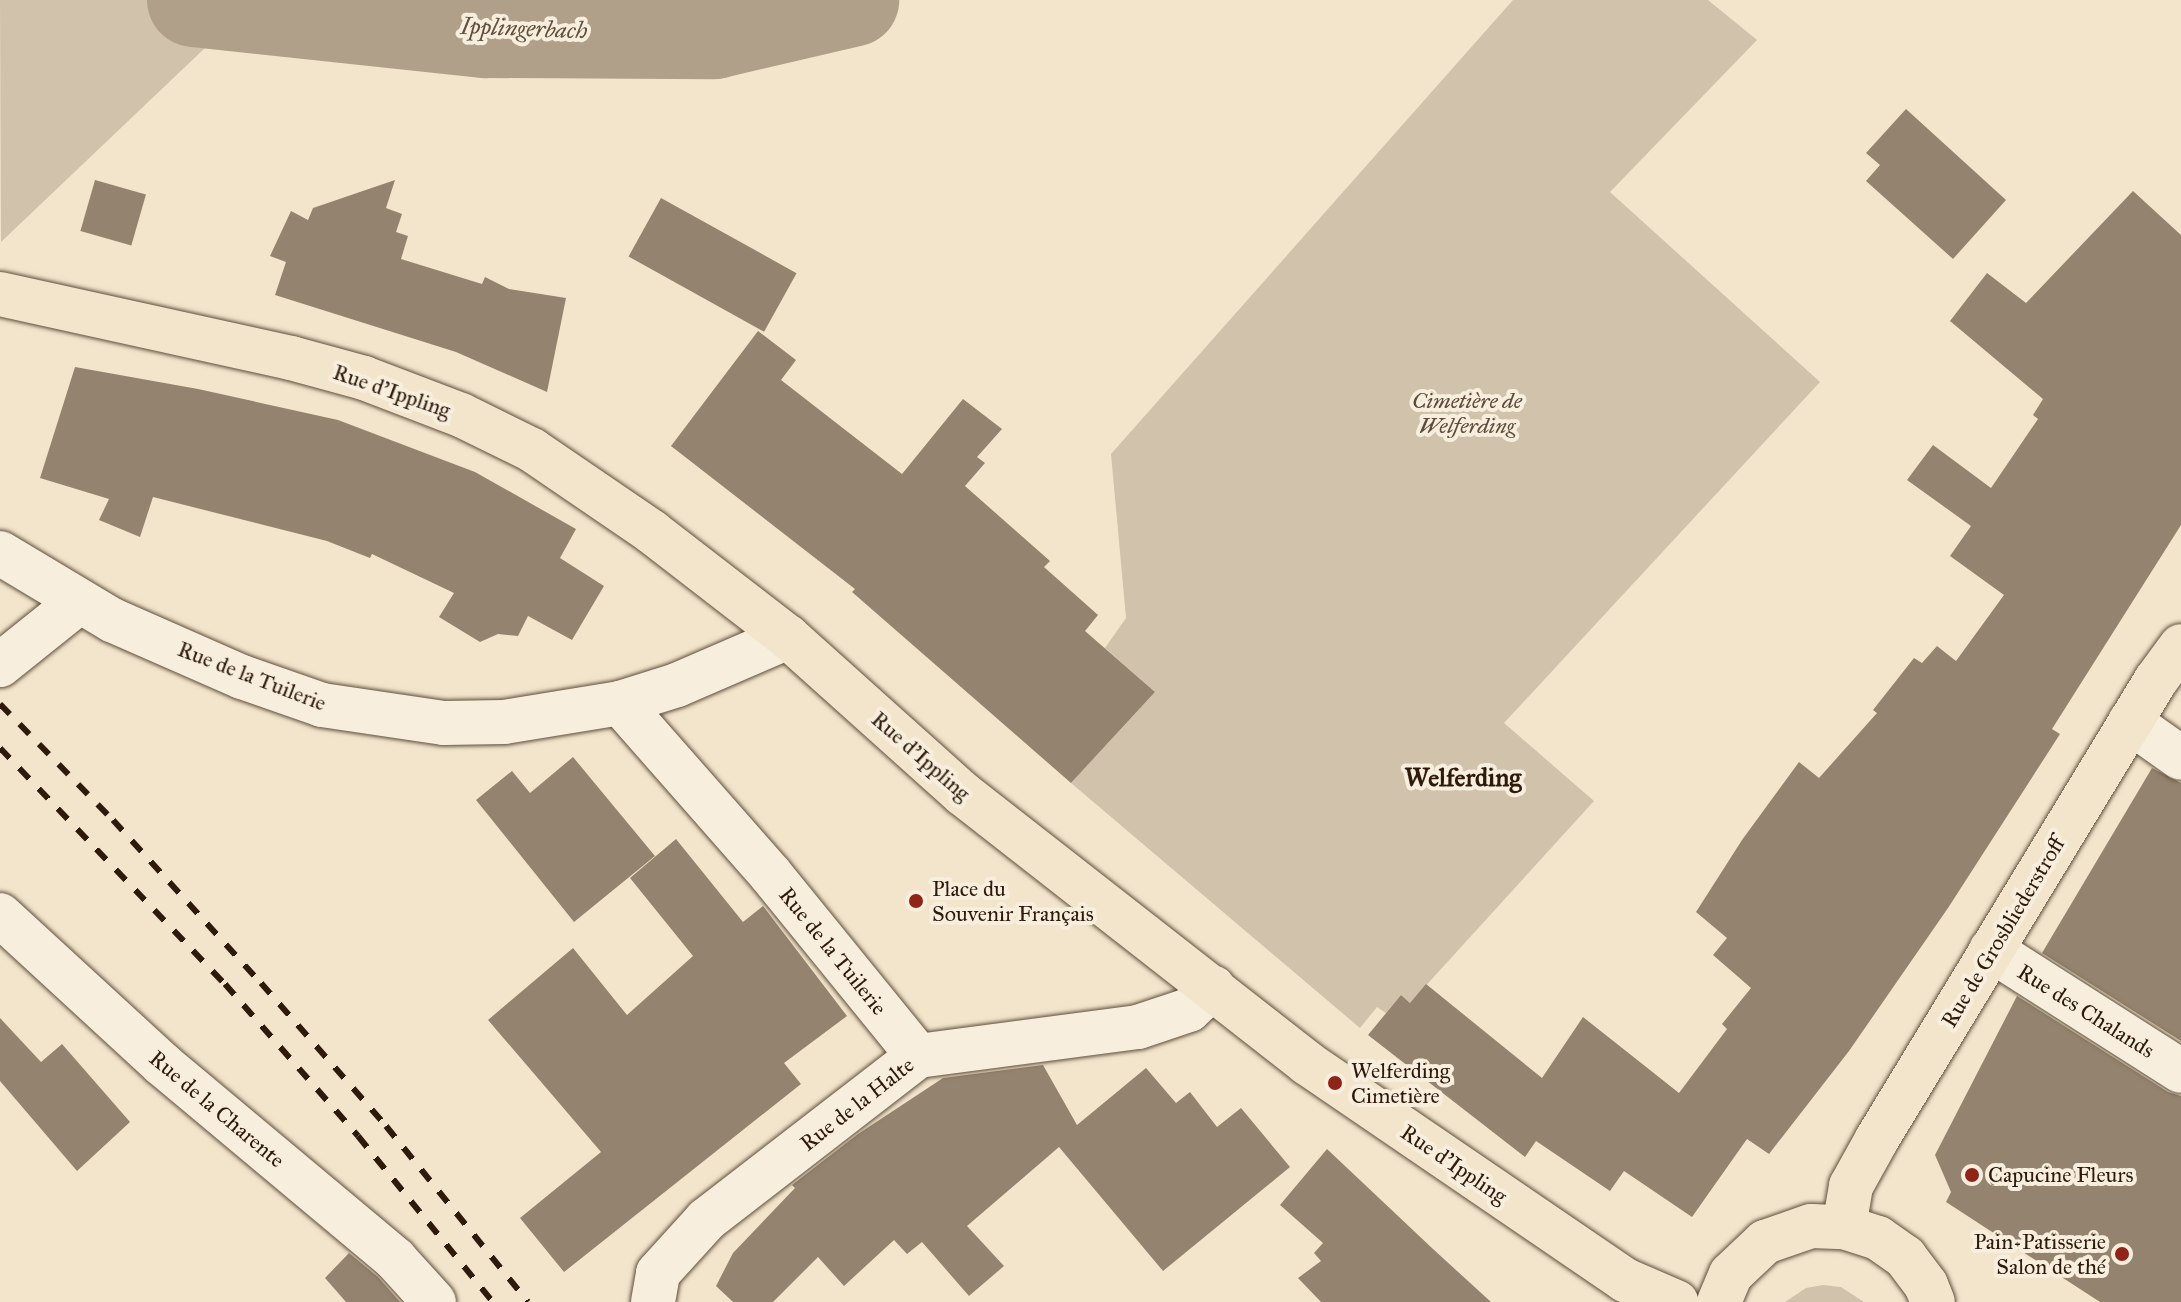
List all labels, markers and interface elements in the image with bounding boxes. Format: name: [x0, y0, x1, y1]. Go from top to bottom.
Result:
water label: Ipplingerbach: [460, 12, 588, 46]
street label: Rue d'Ippling: [330, 359, 454, 423]
park label: Cimetière de Welferding: [1412, 387, 1522, 438]
street label: Rue de la Tuilerie: [174, 636, 330, 716]
street label: Rue d'Ippling: [866, 706, 976, 806]
district label: Welferding: [1405, 762, 1521, 794]
street label: Rue de Grosbliederstroff: [1936, 832, 2070, 1032]
place label: Place du Souvenir Français: [932, 875, 1094, 926]
street label: Rue de la Tuilerie: [773, 882, 893, 1020]
marker: Place du Souvenir Français: [907, 892, 925, 910]
street label: Rue des Chalands: [2013, 958, 2159, 1064]
street label: Rue de la Charente: [144, 1045, 290, 1173]
street label: Rue de la Halte: [795, 1051, 919, 1157]
place label: Welferding Cimetière: [1351, 1057, 1450, 1108]
marker: Welferding Cimetière: [1326, 1074, 1344, 1092]
street label: Rue d'Ippling: [1396, 1119, 1512, 1209]
place label: Capucine Fleurs: [1988, 1162, 2134, 1188]
marker: Capucine Fleurs: [1963, 1166, 1981, 1184]
place label: Pain-Patisserie Salon de thé: [1974, 1228, 2106, 1280]
marker: Pain-Patisserie Salon de thé: [2113, 1245, 2131, 1263]

